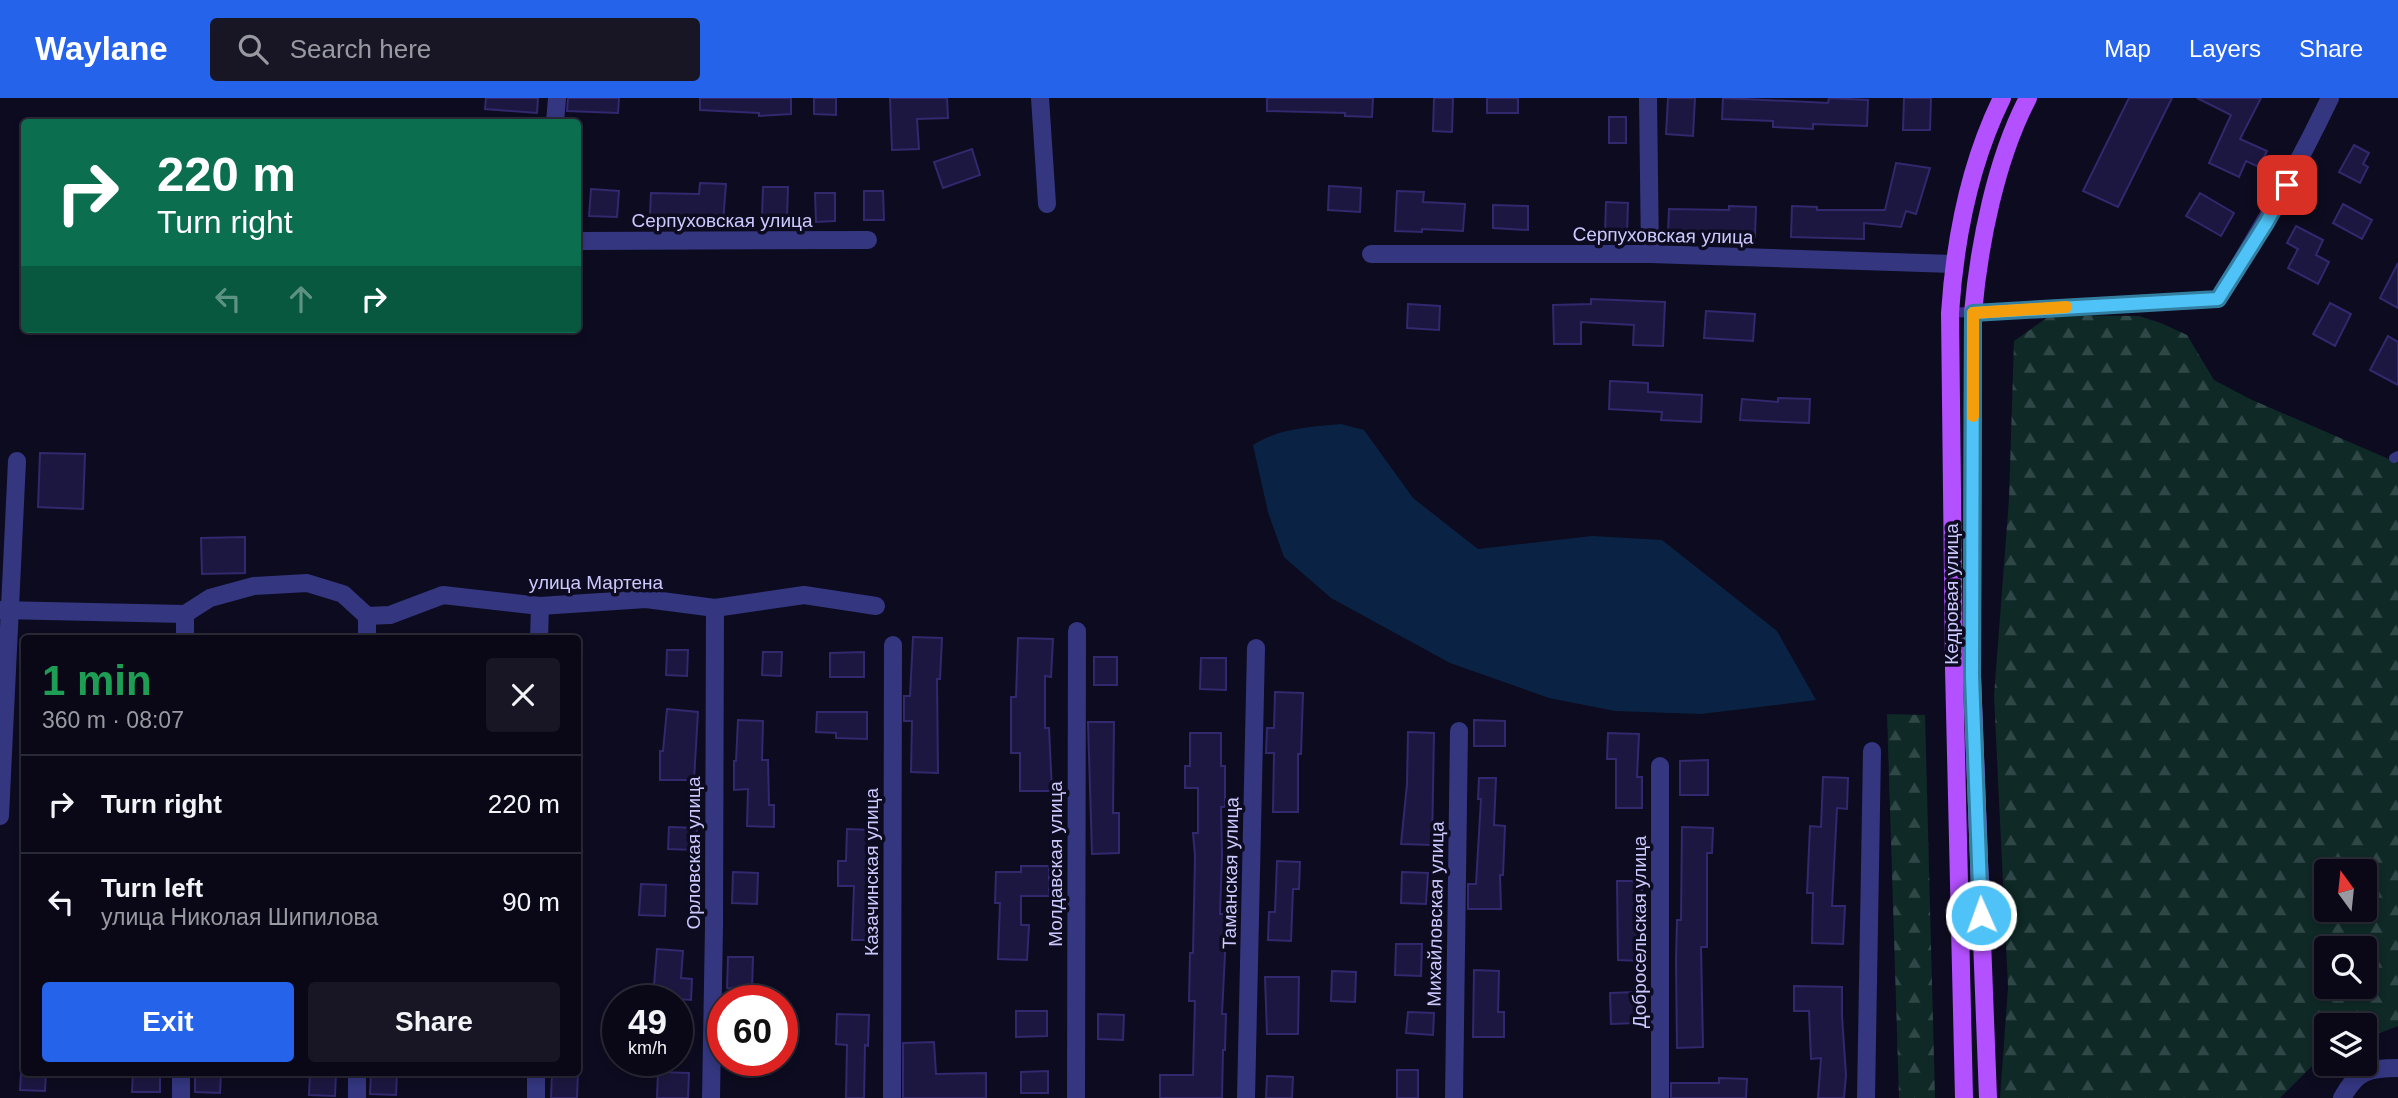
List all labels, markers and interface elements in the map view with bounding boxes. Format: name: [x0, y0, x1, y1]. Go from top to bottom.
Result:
search box: [210, 18, 700, 81]
text: Waylane: [35, 30, 168, 67]
icon: search: [234, 30, 272, 68]
text: Search here: [290, 34, 431, 64]
text: Map: [2104, 35, 2151, 62]
text: Layers: [2189, 35, 2261, 62]
text: Share: [2299, 35, 2363, 62]
icon: right: [42, 147, 133, 238]
text: 220 m: [157, 147, 296, 201]
pin: [2257, 155, 2317, 215]
icon: arrive: [2268, 166, 2306, 204]
text: Turn right: [157, 204, 293, 240]
street label: Серпуховская улица: [632, 210, 813, 231]
street label: Серпуховская улица: [1572, 223, 1754, 248]
icon: left: [209, 280, 247, 318]
icon: ahead: [282, 280, 320, 318]
icon: right: [355, 280, 393, 318]
street label: Кедровая улица: [1941, 523, 1962, 665]
street label: улица Мартена: [529, 572, 664, 593]
text: 1 min: [42, 657, 152, 704]
button: close: [486, 658, 560, 732]
text: 360 m · 08:07: [42, 707, 184, 733]
street label: Орловская улица: [683, 776, 704, 930]
street label: Молдавская улица: [1045, 781, 1066, 947]
icon: right: [42, 785, 80, 823]
street label: Казачинская улица: [861, 788, 882, 956]
text: Turn right: [101, 789, 222, 819]
text: 220 m: [488, 789, 560, 819]
street label: Таманская улица: [1219, 796, 1242, 949]
street label: Михайловская улица: [1423, 821, 1448, 1007]
street label: Добросельская улица: [1629, 835, 1650, 1028]
north arrow: [2314, 859, 2376, 922]
map controls: [2314, 859, 2377, 1076]
text: Turn left: [101, 873, 203, 903]
position arrow: [1944, 878, 2018, 952]
icon: left: [42, 883, 80, 921]
text: 90 m: [502, 887, 560, 917]
text: улица Николая Шипилова: [101, 904, 378, 930]
button: search: [2314, 936, 2377, 999]
button: Exit: [42, 982, 294, 1062]
button: Share: [308, 982, 560, 1062]
speed limit sign: 60: [707, 985, 798, 1076]
text: 49: [628, 1002, 667, 1041]
button: layers: [2314, 1013, 2377, 1076]
text: km/h: [628, 1038, 667, 1058]

